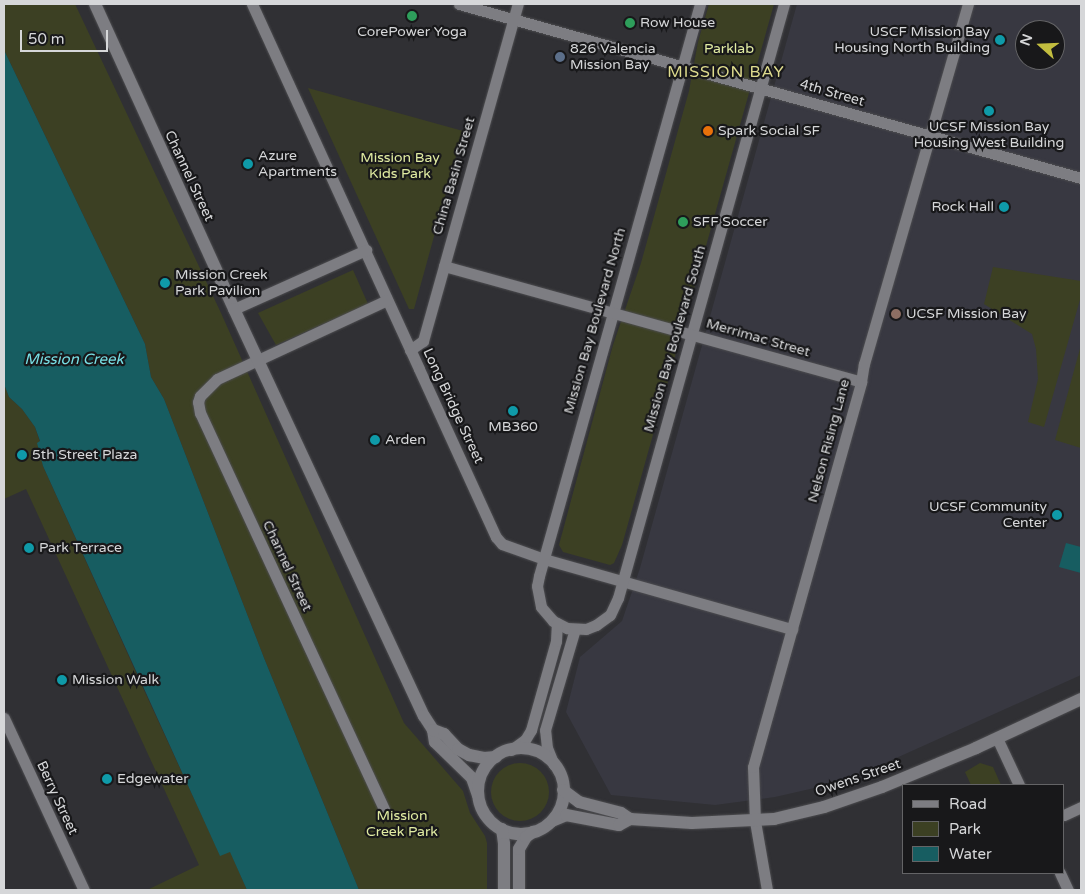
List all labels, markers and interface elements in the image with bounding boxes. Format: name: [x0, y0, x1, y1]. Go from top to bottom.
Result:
marker: CorePower Yoga: [406, 10, 418, 22]
place label: Row House: [640, 15, 715, 31]
marker: Row House: [624, 17, 636, 29]
scale bar: [22, 20, 110, 52]
north arrow: [1015, 20, 1065, 70]
place label: CorePower Yoga: [357, 24, 467, 40]
place label: USCF Mission Bay Housing North Building: [834, 24, 990, 56]
text: 50 m: [28, 30, 65, 48]
text: N: [1016, 32, 1036, 48]
marker: USCF Mission Bay Housing North Building: [994, 34, 1006, 46]
place label: 826 Valencia Mission Bay: [570, 41, 656, 74]
park label: Parklab: [704, 41, 754, 57]
marker: 826 Valencia Mission Bay: [554, 51, 566, 63]
district label: MISSION BAY: [666, 62, 786, 82]
street label: 4th Street: [798, 76, 866, 110]
marker: UCSF Mission Bay Housing West Building: [983, 105, 995, 117]
street label: China Basin Street: [429, 115, 479, 237]
place label: UCSF Mission Bay Housing West Building: [914, 119, 1064, 152]
place label: Spark Social SF: [718, 123, 820, 139]
marker: Spark Social SF: [702, 125, 714, 137]
street label: Channel Street: [161, 128, 217, 224]
place label: Azure Apartments: [258, 148, 337, 180]
park label: Mission Bay Kids Park: [360, 150, 440, 182]
marker: Azure Apartments: [242, 158, 254, 170]
place label: Rock Hall: [931, 199, 994, 215]
marker: Rock Hall: [998, 201, 1010, 213]
place label: SFF Soccer: [693, 214, 768, 230]
marker: SFF Soccer: [677, 216, 689, 228]
street label: Mission Bay Boulevard North: [560, 226, 630, 416]
street label: Mission Bay Boulevard South: [640, 244, 710, 434]
place label: Mission Creek Park Pavilion: [175, 267, 268, 300]
marker: Mission Creek Park Pavilion: [159, 277, 171, 289]
place label: UCSF Mission Bay: [906, 306, 1027, 322]
marker: UCSF Mission Bay: [890, 308, 902, 320]
street label: Merrimac Street: [704, 315, 812, 361]
street label: Long Bridge Street: [419, 346, 487, 466]
water label: Mission Creek: [24, 351, 124, 369]
street label: Nelson Rising Lane: [804, 378, 854, 504]
marker: MB360: [507, 405, 519, 417]
place label: MB360: [488, 419, 538, 435]
place label: Arden: [385, 432, 426, 448]
marker: Arden: [369, 434, 381, 446]
place label: 5th Street Plaza: [32, 447, 137, 463]
marker: 5th Street Plaza: [16, 449, 28, 461]
place label: UCSF Community Center: [929, 499, 1047, 532]
marker: UCSF Community Center: [1051, 509, 1063, 521]
street label: Channel Street: [259, 518, 315, 614]
place label: Park Terrace: [39, 540, 122, 556]
marker: Park Terrace: [23, 542, 35, 554]
place label: Mission Walk: [72, 672, 159, 688]
marker: Mission Walk: [56, 674, 68, 686]
street label: Owens Street: [813, 756, 903, 800]
street label: Berry Street: [33, 758, 81, 838]
place label: Edgewater: [117, 771, 188, 787]
marker: Edgewater: [101, 773, 113, 785]
legend: [902, 784, 1065, 874]
text: Road: [949, 795, 987, 813]
park label: Mission Creek Park: [366, 808, 438, 840]
text: Park: [949, 820, 981, 838]
text: Water: [949, 845, 992, 863]

